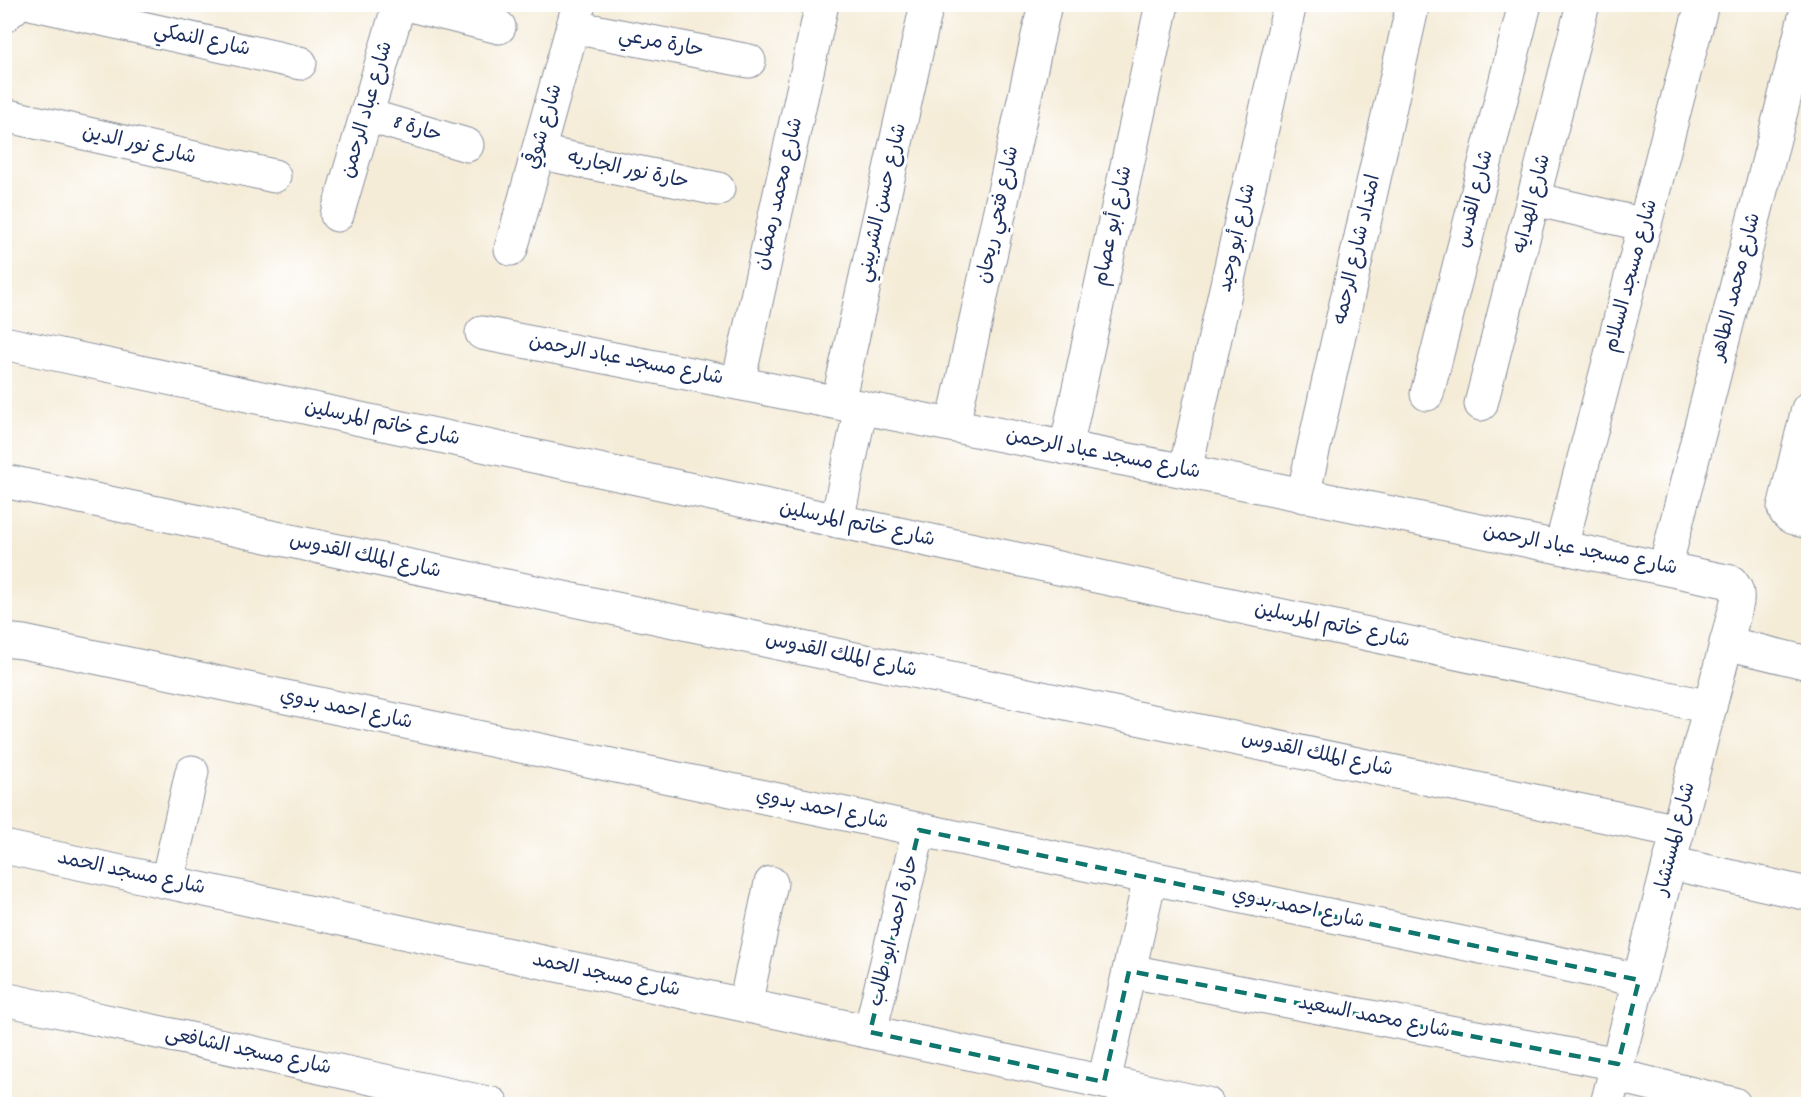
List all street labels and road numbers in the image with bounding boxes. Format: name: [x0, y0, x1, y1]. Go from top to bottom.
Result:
street label: شارع النمكي: [151, 17, 253, 66]
street label: حارة مرعي: [616, 22, 706, 67]
street label: شارع عباد الرحمن: [335, 38, 401, 182]
street label: شارع شوقي: [518, 80, 571, 173]
street label: حارة 8: [389, 109, 445, 151]
street label: شارع محمد رمضان: [749, 115, 811, 273]
street label: شارع نور الدين: [79, 119, 199, 173]
street label: شارع حسن الشربيني: [851, 121, 916, 286]
street label: حارة نور الجاريه: [565, 144, 691, 198]
street label: شارع فتحي ريحان: [971, 144, 1028, 287]
street label: شارع القدس: [1450, 147, 1502, 251]
street label: شارع الهدايه: [1507, 151, 1559, 257]
street label: شارع أبو عصام: [1088, 163, 1140, 289]
street label: امتداد شارع الرحمه: [1327, 172, 1389, 328]
street label: شارع أبو وحيد: [1212, 181, 1264, 295]
street label: شارع مسجد السلام: [1598, 196, 1666, 356]
street label: شارع محمد الطاهر: [1705, 210, 1769, 366]
street label: شارع مسجد عباد الرحمن: [526, 328, 726, 394]
street label: شارع خاتم المرسلين: [302, 394, 462, 454]
street label: شارع مسجد عباد الرحمن: [1003, 422, 1203, 488]
street label: شارع خاتم المرسلين: [777, 495, 937, 555]
street label: شارع مسجد عباد الرحمن: [1480, 518, 1680, 584]
street label: شارع الملك القدوس: [287, 527, 443, 587]
street label: شارع خاتم المرسلين: [1252, 596, 1412, 656]
street label: شارع الملك القدوس: [763, 626, 919, 686]
street label: شارع احمد بدوي: [277, 682, 415, 738]
street label: شارع الملك القدوس: [1239, 725, 1395, 785]
street label: شارع المستشار: [1648, 779, 1704, 901]
street label: شارع احمد بدوي: [753, 782, 891, 838]
street label: شارع مسجد الحمد: [54, 845, 208, 903]
street label: حارة احمد ابو طالب: [863, 852, 927, 1010]
street label: شارع احمد بدوي: [1229, 881, 1367, 937]
street label: شارع مسجد الحمد: [529, 947, 683, 1005]
street label: شارع محمد السعيد: [1296, 990, 1452, 1046]
street label: شارع مسجد الشافعى: [162, 1021, 334, 1083]

